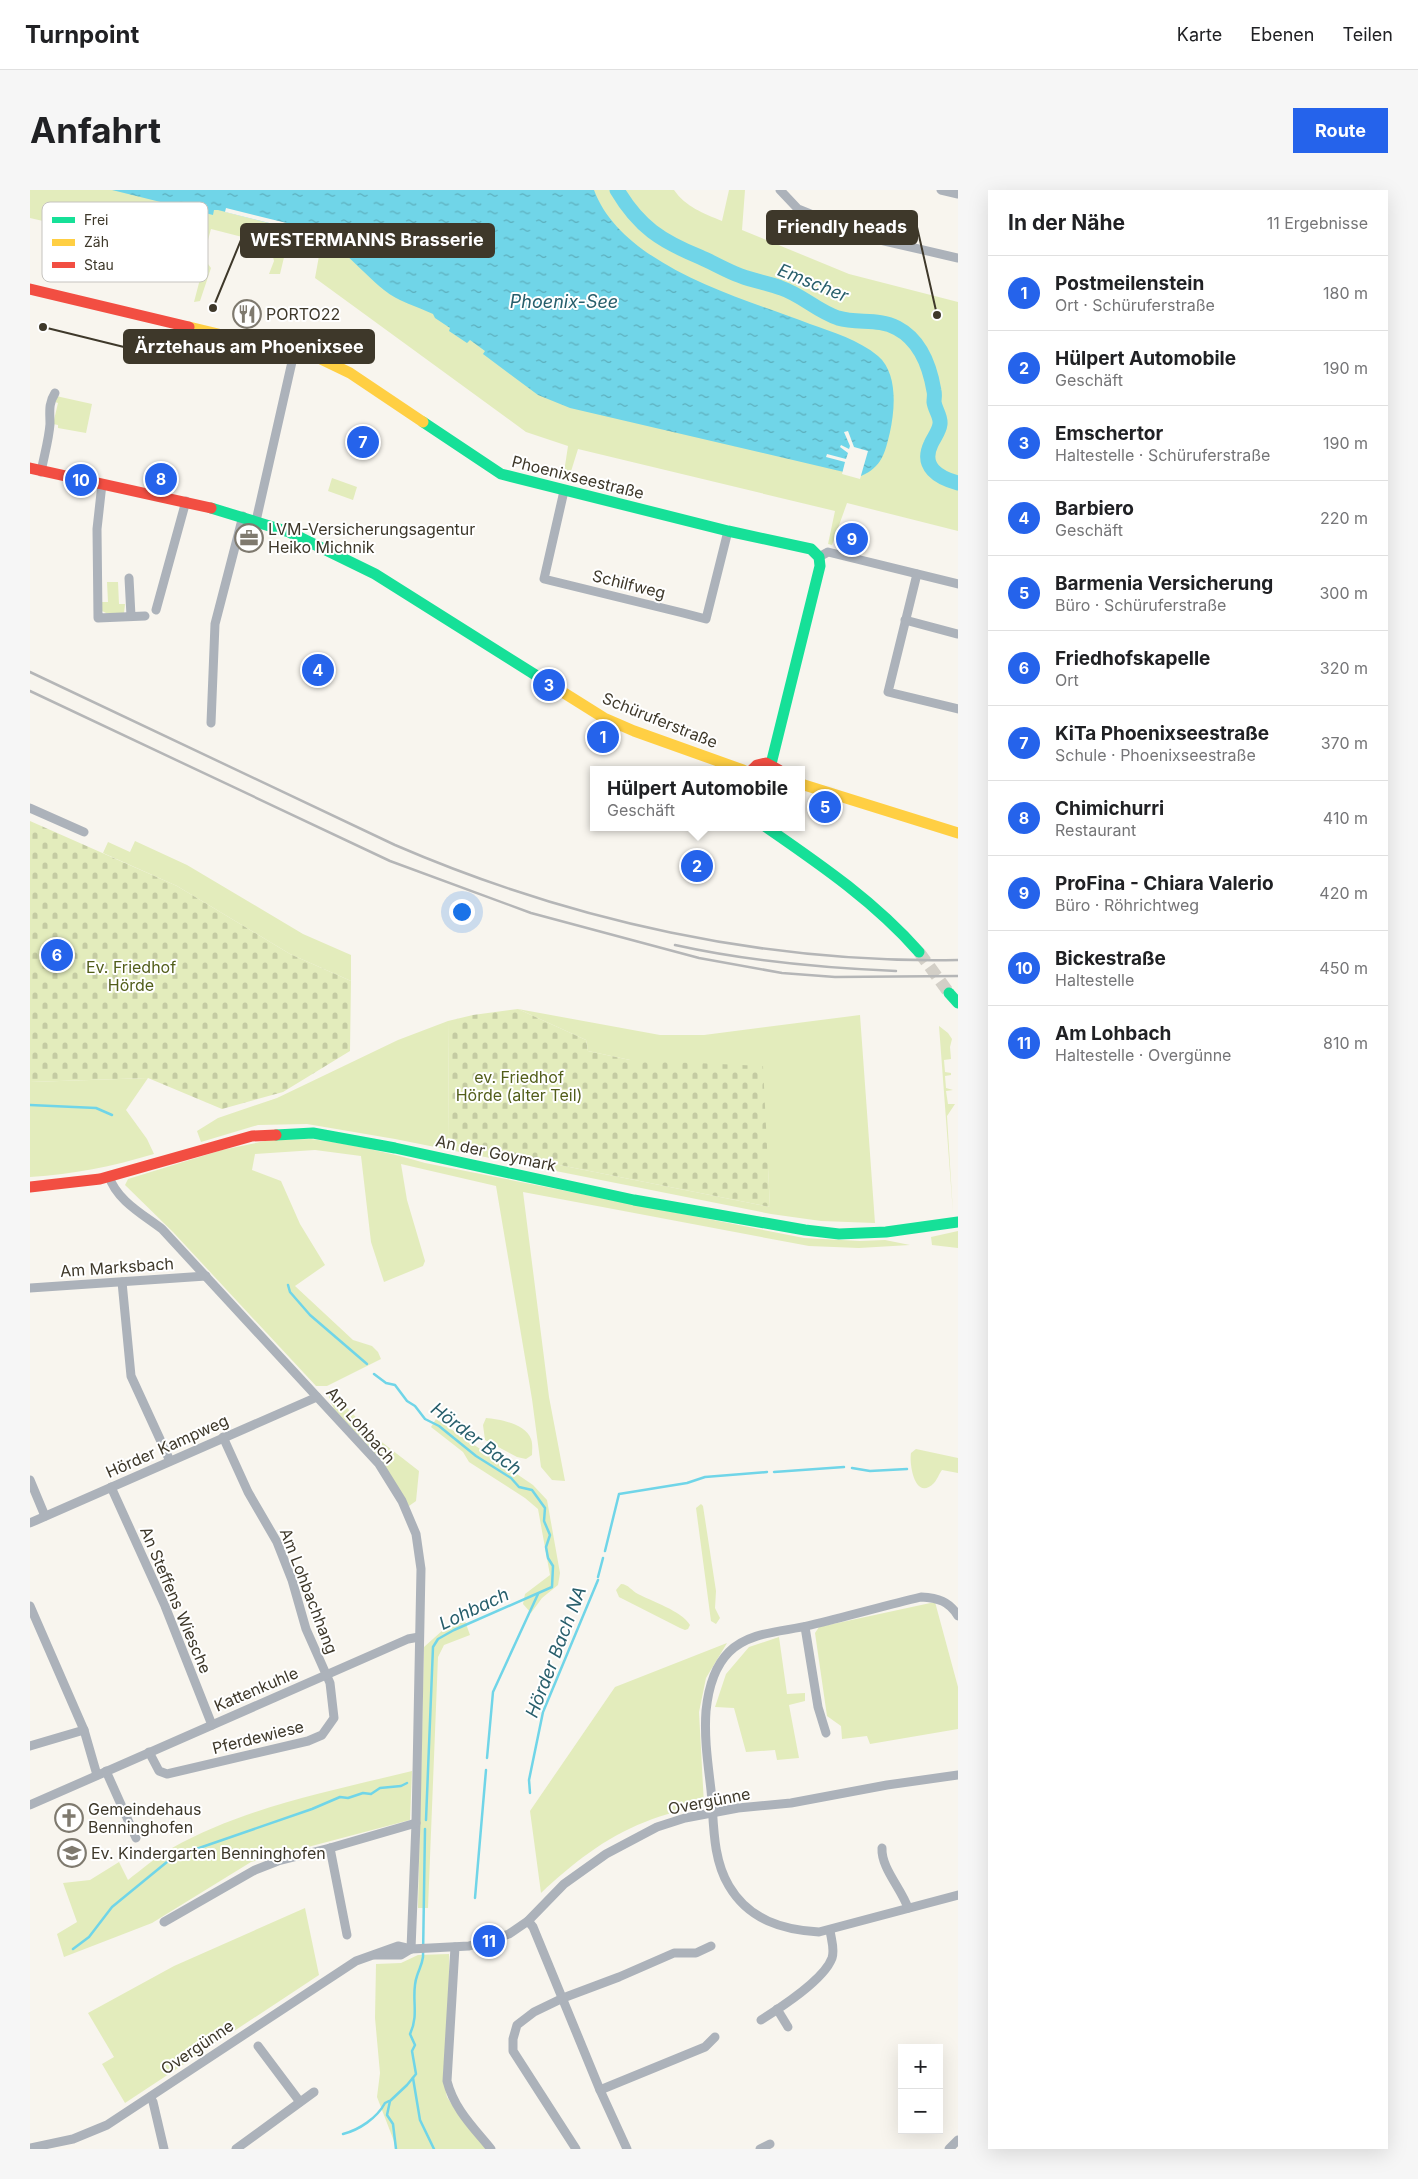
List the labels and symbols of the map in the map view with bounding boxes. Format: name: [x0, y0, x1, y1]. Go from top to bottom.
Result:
legend: [42, 202, 208, 282]
text: Frei: [84, 211, 108, 228]
callout: Friendly heads: [767, 211, 917, 244]
text: Friendly heads: [777, 216, 907, 237]
callout: WESTERMANNS Brasserie: [241, 224, 494, 257]
text: WESTERMANNS Brasserie: [250, 229, 484, 250]
text: Zäh: [84, 233, 109, 250]
text: Stau: [84, 256, 114, 273]
water label: Emscher: [775, 259, 853, 307]
water label: Phoenix-See: [510, 291, 618, 312]
restaurant icon: PORTO22: [232, 299, 262, 329]
place label: PORTO22: [266, 304, 340, 324]
callout: Ärztehaus am Phoenixsee: [124, 330, 374, 363]
text: Ärztehaus am Phoenixsee: [134, 336, 364, 357]
pin: 7: [347, 423, 379, 461]
street label: Phoenixseestraße: [510, 451, 646, 503]
pin: 8: [145, 460, 177, 498]
pin: 10: [65, 461, 97, 499]
place label: LVM-Versicherungsagentur Heiko Michnik: [268, 519, 475, 557]
pin: 9: [836, 520, 868, 558]
office icon: LVM-Versicherungsagentur Heiko Michnik: [234, 523, 264, 553]
street label: Schilfweg: [590, 565, 668, 603]
pin: 4: [302, 651, 334, 689]
pin: 3: [533, 666, 565, 704]
street label: Schüruferstraße: [599, 688, 721, 752]
pin: 1: [587, 718, 619, 756]
pin: 5: [809, 788, 841, 826]
pin: 2: [681, 847, 713, 885]
your location: [449, 899, 475, 925]
pin: 6: [41, 936, 73, 974]
park label: Ev. Friedhof Hörde: [86, 957, 176, 995]
park label: ev. Friedhof Hörde (alter Teil): [456, 1067, 582, 1105]
street label: An der Goymark: [434, 1130, 558, 1176]
street label: Am Marksbach: [59, 1253, 175, 1281]
street label: Am Lohbach: [322, 1383, 400, 1467]
water label: Hörder Bach: [427, 1398, 526, 1479]
street label: Hörder Kampweg: [103, 1410, 231, 1482]
street label: An Steffens Wiesche: [136, 1524, 216, 1676]
street label: Am Lohbachhang: [276, 1525, 342, 1657]
water label: Lohbach: [436, 1583, 512, 1634]
water label: Hörder Bach NA: [521, 1583, 590, 1720]
street label: Kattenkuhle: [211, 1662, 301, 1716]
street label: Pferdewiese: [210, 1716, 306, 1758]
street label: Overgünne: [666, 1783, 752, 1819]
place label: Gemeindehaus Benninghofen: [88, 1799, 201, 1837]
church icon: Gemeindehaus Benninghofen: [54, 1803, 84, 1833]
school or university icon: Ev. Kindergarten Benninghofen: [57, 1838, 87, 1868]
place label: Ev. Kindergarten Benninghofen: [91, 1843, 326, 1863]
pin: 11: [473, 1922, 505, 1960]
street label: Overgünne: [157, 2015, 237, 2079]

